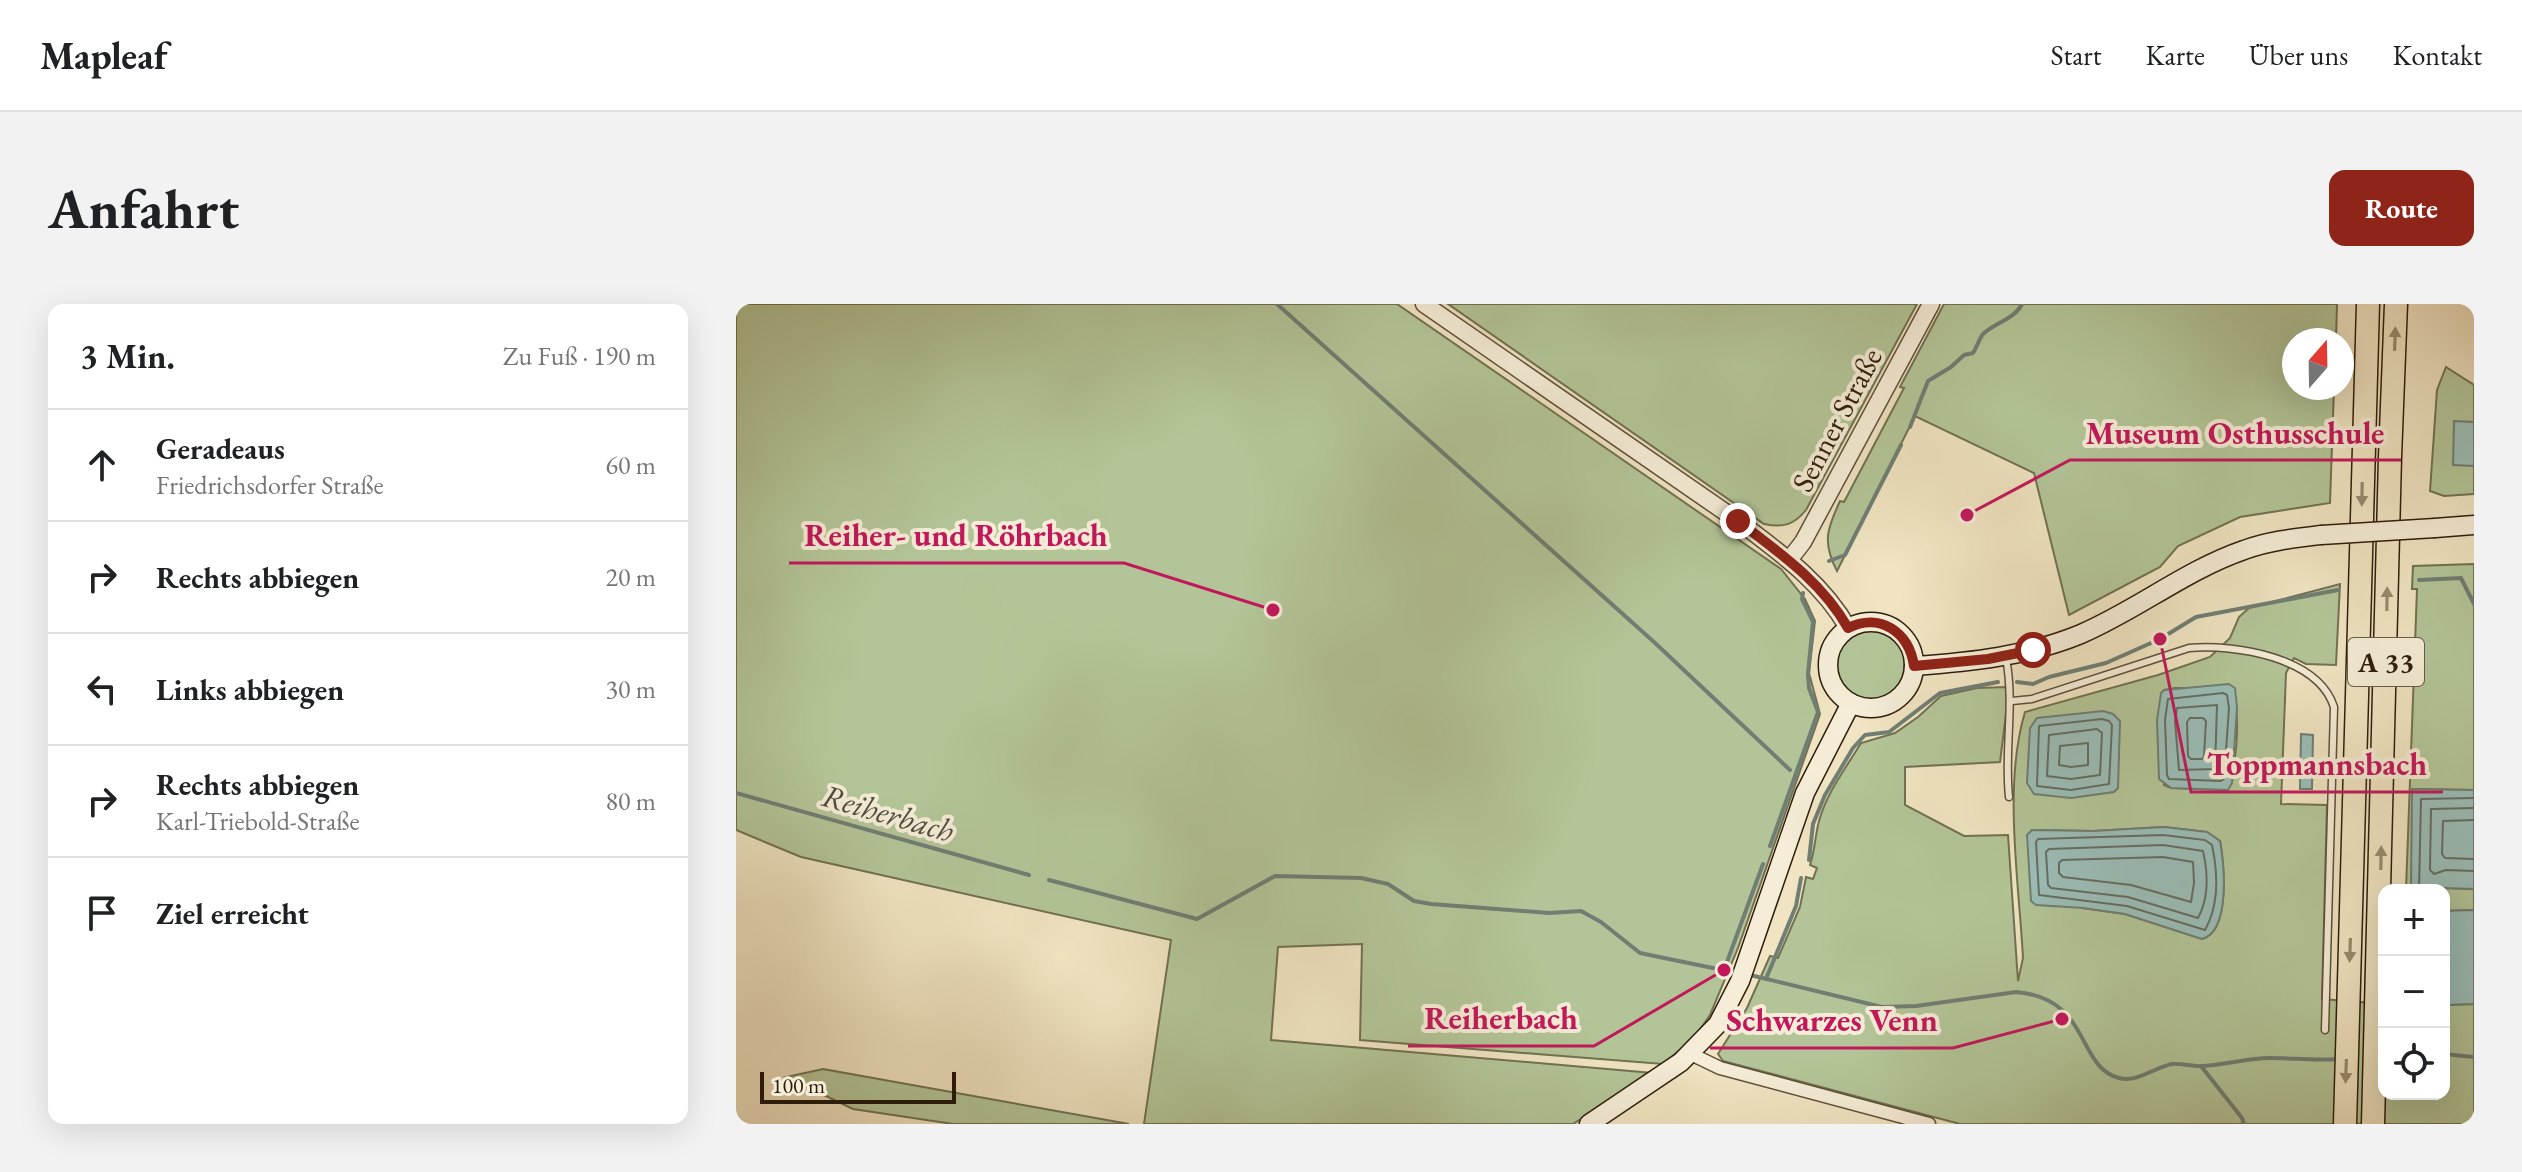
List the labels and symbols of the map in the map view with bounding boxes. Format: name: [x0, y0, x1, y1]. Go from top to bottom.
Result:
one-way arrow: [2388, 326, 2401, 351]
north arrow: [2282, 328, 2354, 400]
street label: Senner Straße: [1782, 341, 1891, 498]
callout: Museum Osthusschule: [2070, 404, 2401, 460]
text: Museum Osthusschule: [2086, 412, 2384, 454]
one-way arrow: [2356, 482, 2369, 507]
route end: [1720, 503, 1756, 539]
callout: Reiher- und Röhrbach: [789, 507, 1124, 563]
text: Reiher- und Röhrbach: [804, 514, 1108, 556]
one-way arrow: [2381, 586, 2394, 611]
route start: [2015, 632, 2051, 668]
road number: A 33: [2348, 638, 2424, 686]
callout: Toppmannsbach: [2191, 736, 2443, 792]
text: Toppmannsbach: [2207, 743, 2427, 785]
water label: Reiherbach: [817, 774, 959, 852]
one-way arrow: [2374, 845, 2387, 870]
one-way arrow: [2343, 938, 2356, 963]
callout: Reiherbach: [1408, 990, 1594, 1046]
callout: Schwarzes Venn: [1710, 992, 1953, 1048]
text: Reiherbach: [1424, 997, 1578, 1039]
text: Schwarzes Venn: [1726, 999, 1938, 1041]
one-way arrow: [2340, 1059, 2353, 1084]
scale bar: [760, 1068, 956, 1104]

